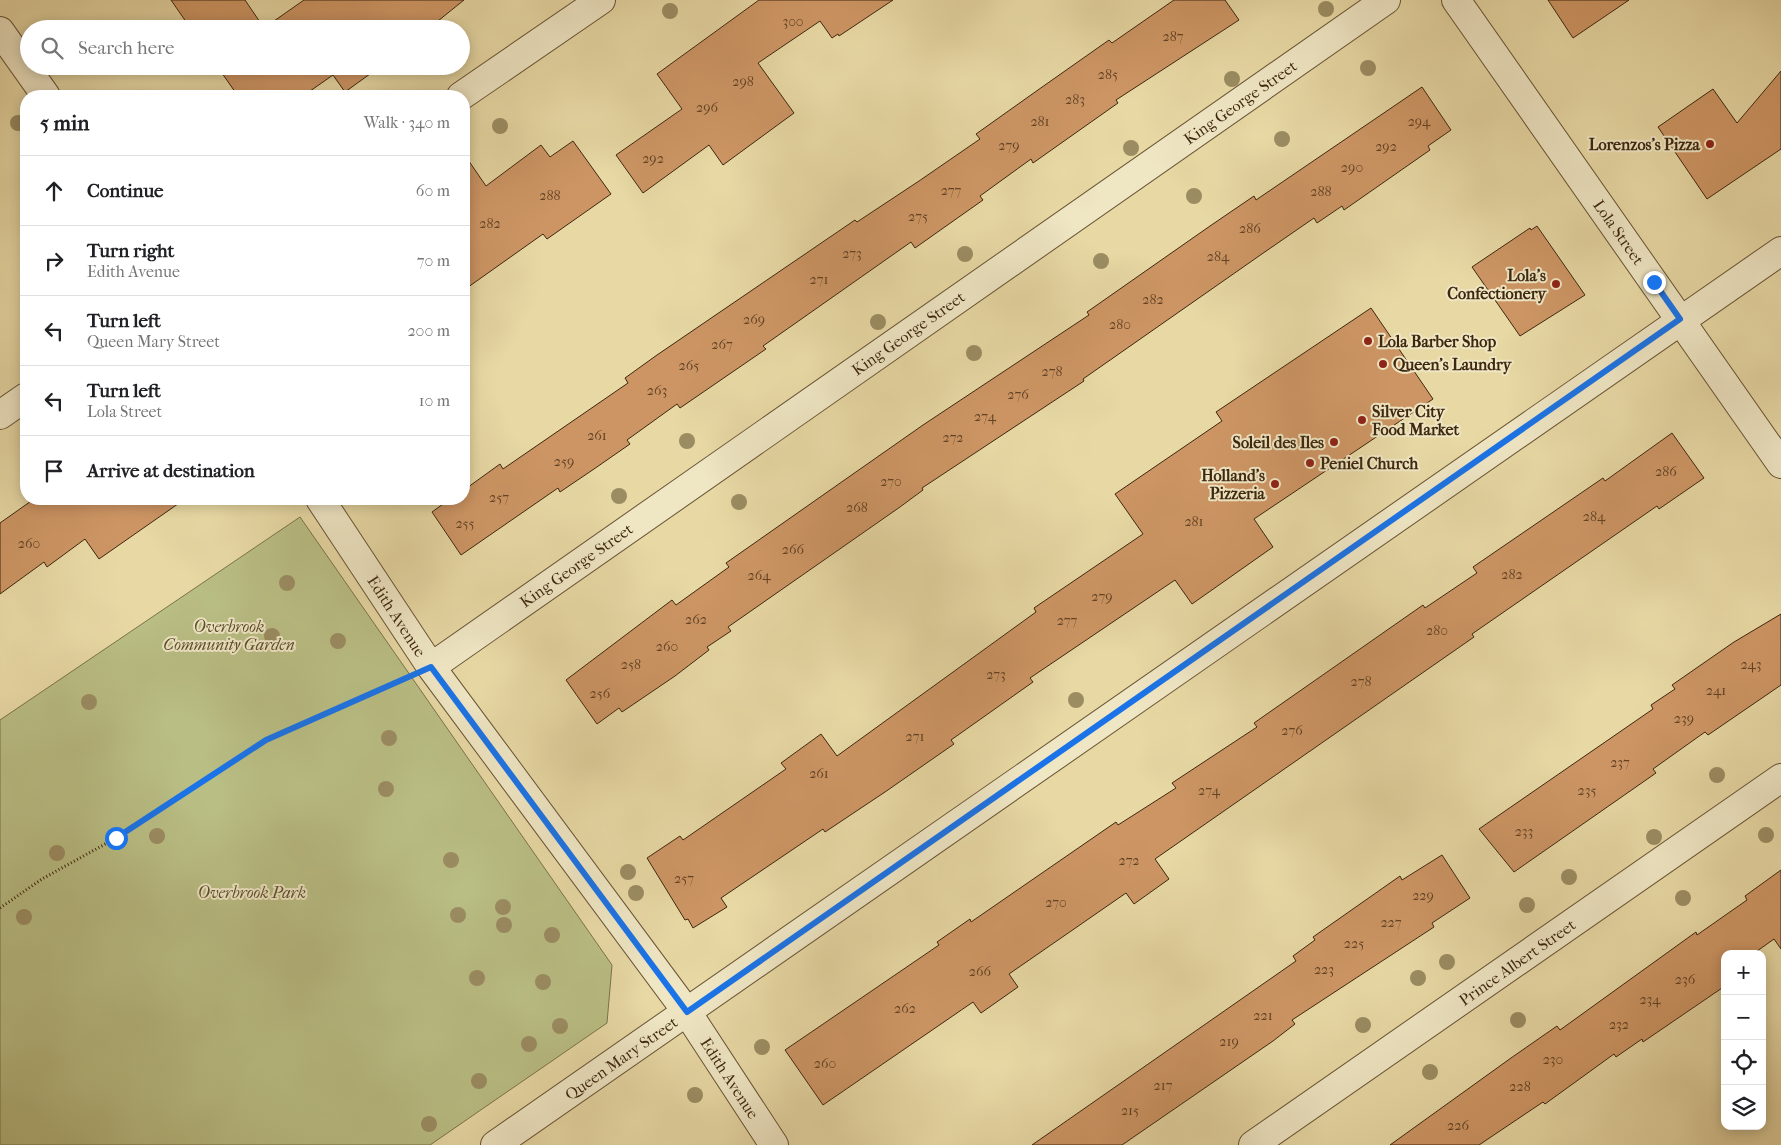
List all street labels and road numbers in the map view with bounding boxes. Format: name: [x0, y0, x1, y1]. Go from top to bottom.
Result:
street label: King George Street: [1180, 56, 1301, 149]
street label: Lola Street: [1589, 196, 1648, 269]
street label: King George Street: [848, 287, 969, 380]
street label: King George Street: [516, 519, 637, 612]
street label: Edith Avenue: [363, 572, 430, 660]
street label: Prince Albert Street: [1455, 915, 1580, 1010]
street label: Queen Mary Street: [561, 1012, 681, 1104]
street label: Edith Avenue: [696, 1034, 763, 1122]

